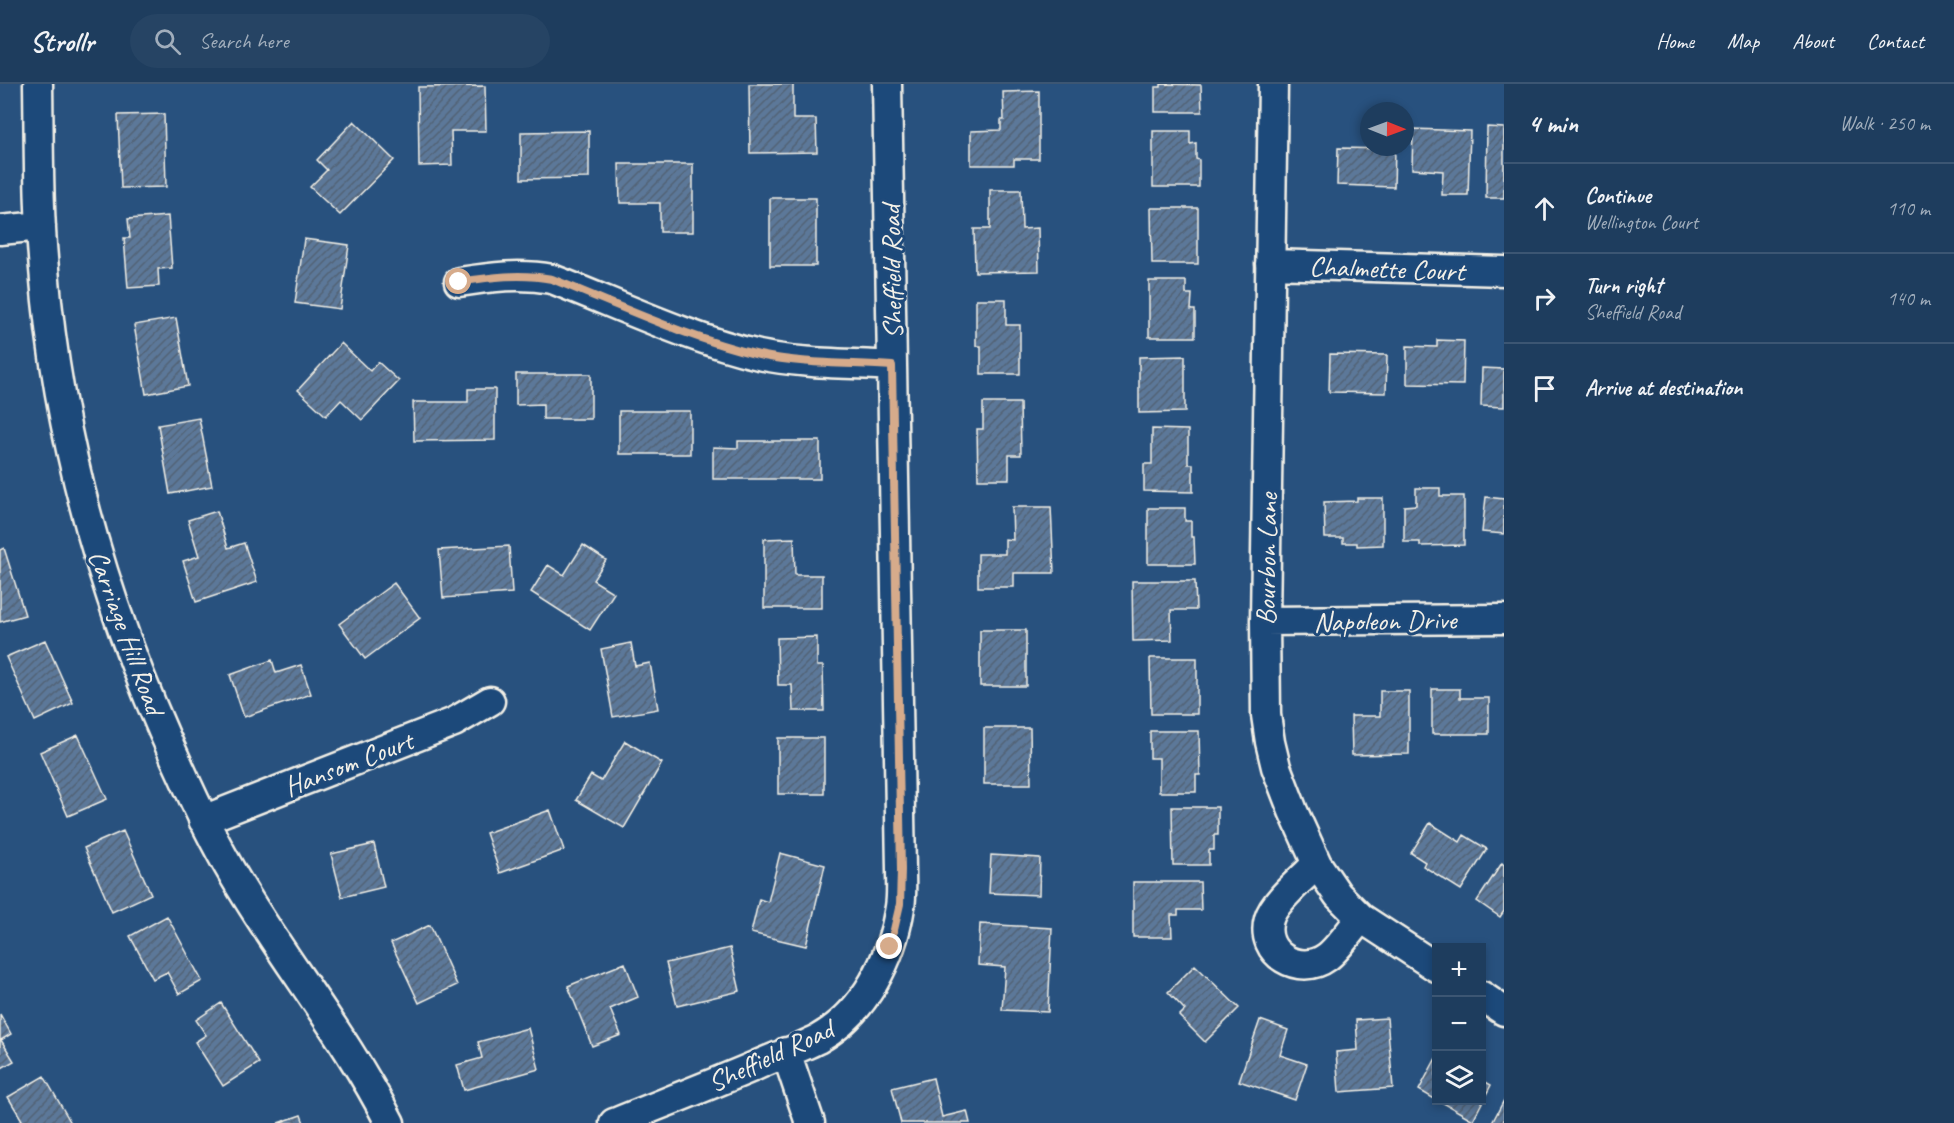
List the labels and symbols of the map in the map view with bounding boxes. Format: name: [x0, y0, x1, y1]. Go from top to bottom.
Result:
north arrow: [1360, 102, 1414, 156]
street label: Sheffield Road: [873, 201, 910, 339]
street label: Chalmette Court: [1309, 248, 1468, 289]
route start: [445, 268, 471, 294]
street label: Bourbon Lane: [1248, 491, 1285, 625]
street label: Carriage Hill Road: [81, 545, 174, 723]
street label: Napoleon Drive: [1313, 602, 1459, 639]
street label: Hansom Court: [279, 722, 420, 804]
route end: [876, 933, 902, 959]
street label: Sheffield Road: [702, 1010, 842, 1100]

